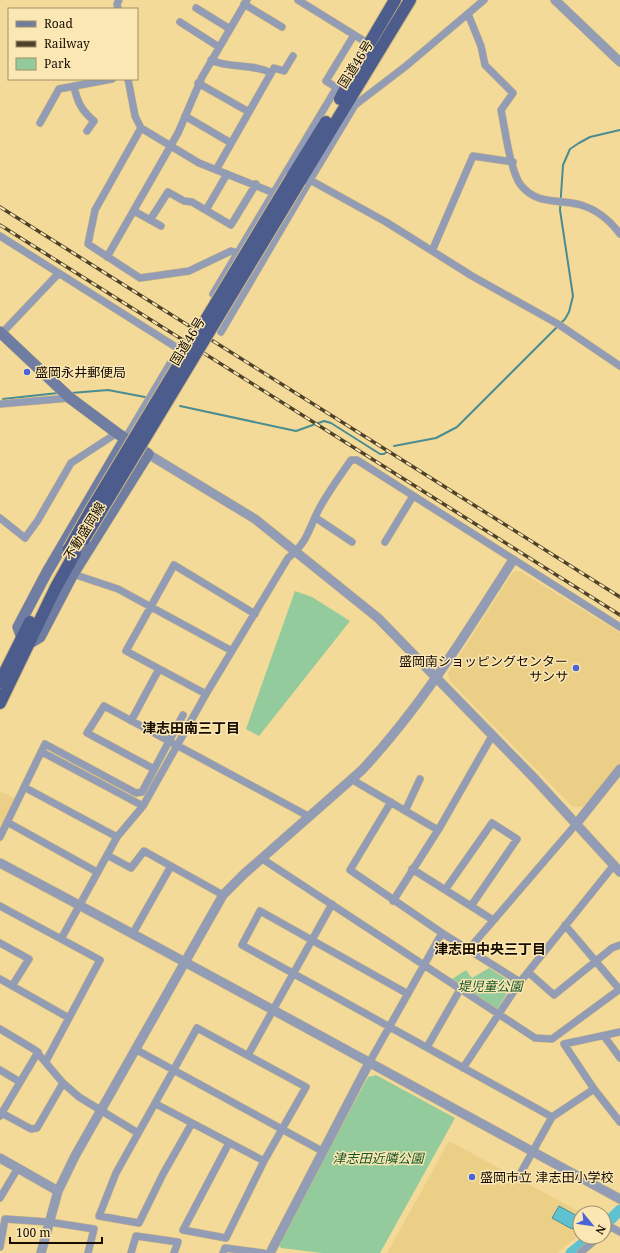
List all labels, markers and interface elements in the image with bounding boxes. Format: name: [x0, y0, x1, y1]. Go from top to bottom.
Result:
legend: [8, 8, 138, 80]
text: Road: [44, 15, 74, 32]
text: Railway: [44, 35, 90, 52]
street label: 国道46号: [333, 37, 377, 91]
text: Park: [44, 55, 72, 72]
street label: 国道46号: [165, 313, 209, 369]
place label: 盛岡永井郵便局: [35, 363, 126, 381]
marker: 盛岡永井郵便局: [22, 367, 32, 377]
street label: 不動盛岡線: [59, 499, 109, 563]
place label: 盛岡南ショッピングセンター サンサ: [399, 652, 568, 685]
marker: 盛岡南ショッピングセンター サンサ: [571, 663, 581, 673]
district label: 津志田南三丁目: [142, 718, 240, 737]
district label: 津志田中央三丁目: [434, 939, 546, 958]
park label: 堤児童公園: [457, 977, 524, 995]
park label: 津志田近隣公園: [332, 1149, 425, 1167]
place label: 盛岡市立 津志田小学校: [480, 1168, 613, 1186]
marker: 盛岡市立 津志田小学校: [467, 1172, 477, 1182]
north arrow: [572, 1205, 612, 1245]
scale bar: [10, 1219, 102, 1245]
text: N: [592, 1223, 610, 1238]
text: 100 m: [16, 1224, 51, 1241]

